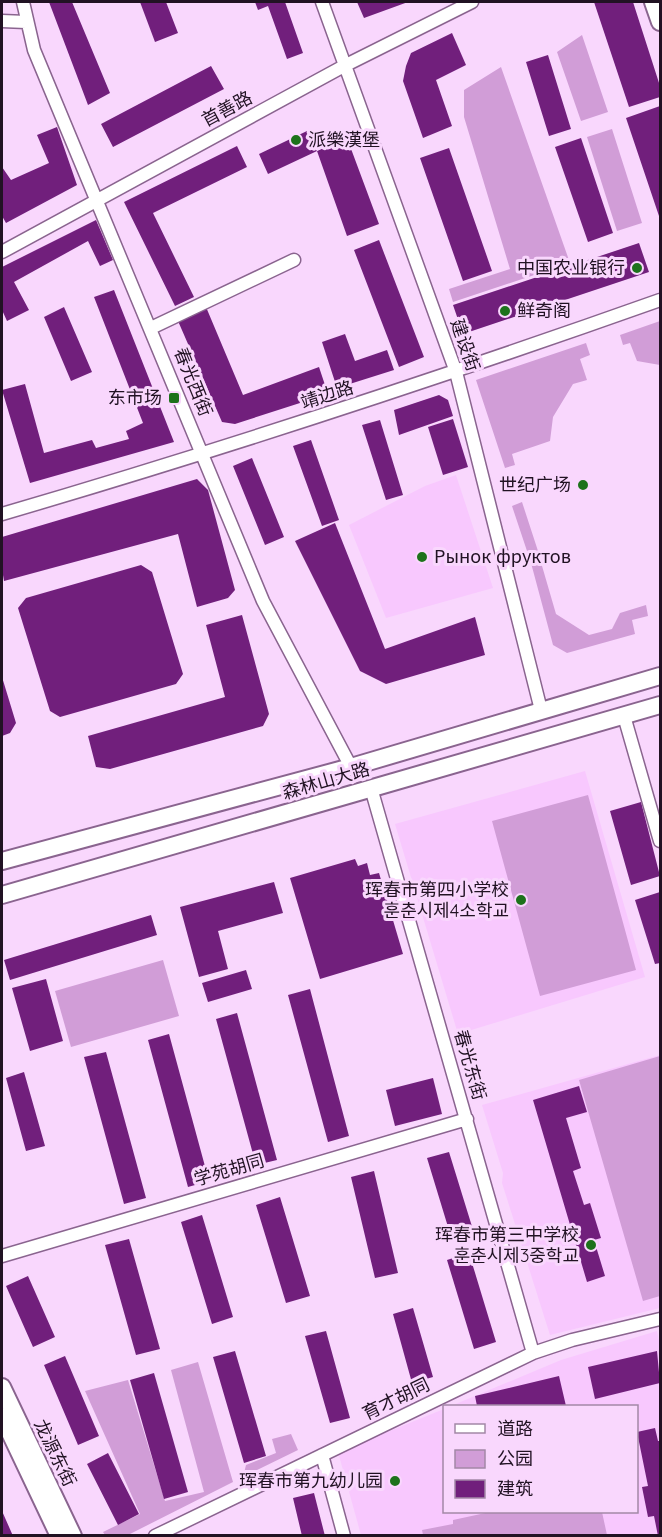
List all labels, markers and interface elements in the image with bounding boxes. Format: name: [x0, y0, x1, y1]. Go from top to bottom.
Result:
street label: 首善路: [198, 86, 256, 131]
place label: 派樂漢堡: [308, 128, 380, 151]
marker: 派樂漢堡: [289, 133, 303, 147]
place label: 中国农业银行: [517, 256, 625, 279]
marker: 中国农业银行: [630, 261, 644, 275]
place label: 鲜奇阁: [517, 299, 571, 322]
marker: 鲜奇阁: [498, 304, 512, 318]
street label: 建设街: [446, 316, 485, 374]
street label: 春光西街: [169, 344, 218, 419]
street label: 靖边路: [298, 375, 356, 414]
place label: 东市场: [108, 386, 162, 409]
marker: 东市场: [167, 391, 181, 405]
place label: 世纪广场: [499, 473, 571, 496]
marker: 世纪广场: [576, 478, 590, 492]
place label: Рынок фруктов: [434, 545, 571, 568]
marker: Рынок фруктов: [415, 550, 429, 564]
street label: 森林山大路: [279, 757, 372, 804]
place label: 珲春市第四小学校 훈춘시제4소학교: [365, 878, 509, 922]
marker: 珲春市第四小学校 훈춘시제4소학교: [514, 893, 528, 907]
street label: 春光东街: [450, 1027, 491, 1103]
street label: 学苑胡同: [191, 1149, 267, 1190]
place label: 珲春市第三中学校 훈춘시제3중학교: [435, 1223, 579, 1267]
marker: 珲春市第三中学校 훈춘시제3중학교: [584, 1238, 598, 1252]
street label: 育才胡同: [358, 1372, 433, 1425]
legend: [443, 1405, 638, 1513]
street label: 龙源东街: [29, 1415, 82, 1490]
text: 道路: [497, 1417, 533, 1440]
text: 公园: [497, 1447, 533, 1470]
place label: 珲春市第九幼儿园: [239, 1469, 383, 1492]
marker: 珲春市第九幼儿园: [388, 1474, 402, 1488]
text: 建筑: [497, 1477, 533, 1500]

